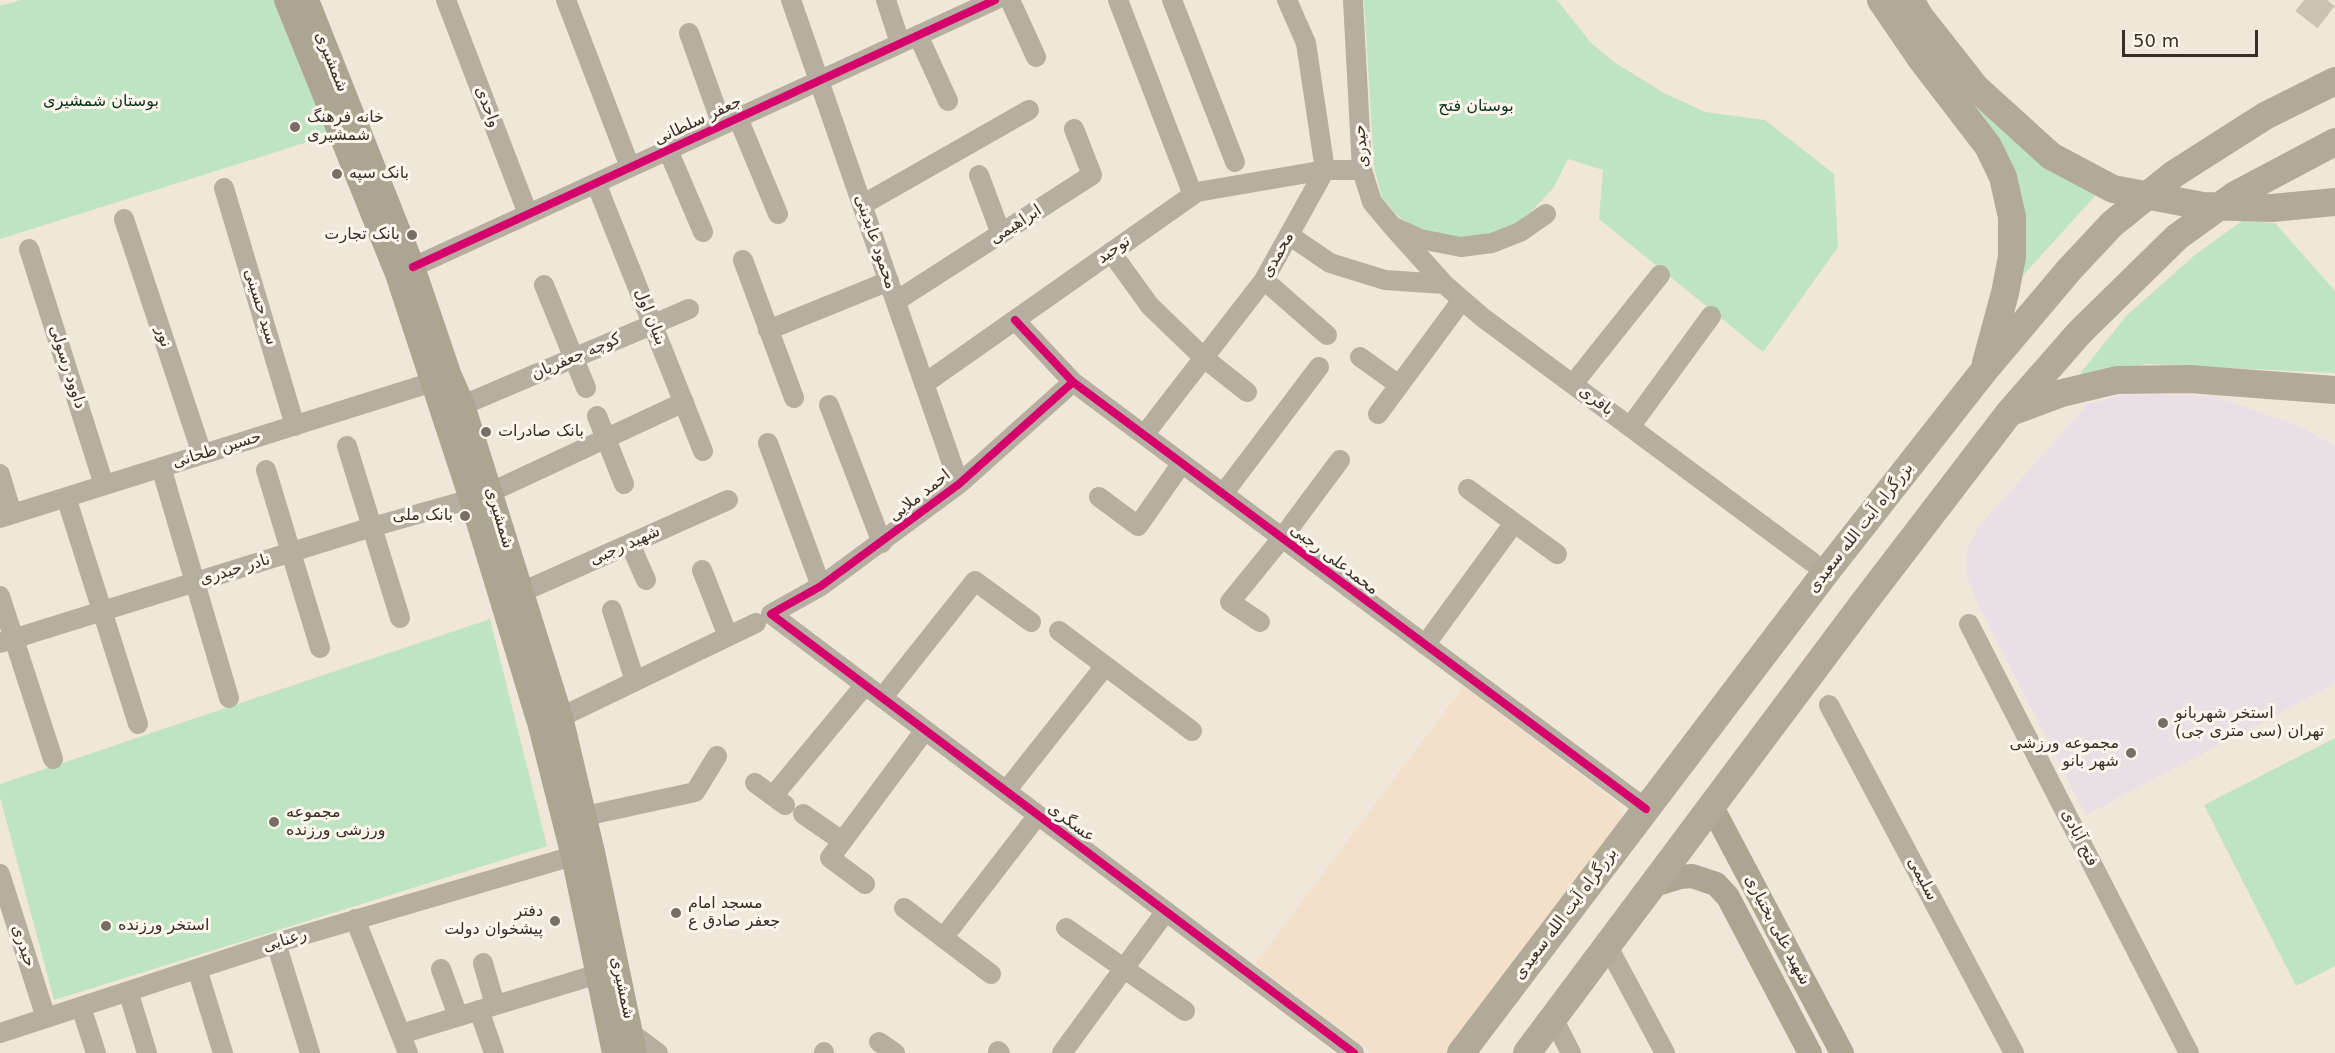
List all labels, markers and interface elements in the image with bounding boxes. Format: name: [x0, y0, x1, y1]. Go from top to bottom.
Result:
scale bar: [2125, 18, 2262, 56]
street label: شمشیری: [310, 29, 352, 95]
text: 50 m: [2133, 30, 2179, 51]
street label: واحدی: [470, 83, 504, 131]
park label: بوستان شمشیری: [43, 92, 159, 112]
street label: جعفر سلطانی: [651, 92, 745, 150]
park label: بوستان فتح: [1438, 97, 1514, 117]
place label: خانه فرهنگ شمشیری: [307, 108, 384, 146]
marker: خانه فرهنگ شمشیری: [288, 120, 302, 134]
street label: حیدری: [1351, 124, 1373, 168]
place label: بانک سپه: [349, 164, 409, 184]
marker: بانک سپه: [330, 167, 344, 181]
street label: محمود عابدینی: [850, 192, 900, 292]
street label: ابراهیمی: [986, 201, 1046, 249]
place label: بانک تجارت: [324, 225, 400, 245]
marker: بانک تجارت: [405, 228, 419, 242]
street label: محمدی: [1258, 229, 1298, 281]
street label: توحید: [1094, 232, 1134, 268]
street label: سید حسینی: [239, 266, 281, 348]
street label: بنیان اول: [630, 286, 670, 348]
street label: داوود رسولی: [44, 323, 90, 411]
street label: نور: [151, 324, 175, 350]
street label: کوچه جعفریان: [529, 330, 623, 384]
street label: باقری: [1575, 382, 1617, 420]
place label: بانک صادرات: [498, 422, 584, 442]
marker: بانک صادرات: [479, 425, 493, 439]
street label: حسین طحانی: [170, 427, 264, 473]
street label: بزرگراه آیت الله سعیدی: [1804, 459, 1918, 597]
street label: احمد ملایی: [885, 466, 955, 526]
street label: شمشیری: [481, 485, 517, 551]
place label: بانک ملی: [393, 506, 453, 526]
marker: بانک ملی: [458, 509, 472, 523]
street label: محمدعلی رجبی: [1286, 521, 1382, 599]
street label: شهید رجبی: [587, 522, 663, 570]
street label: نادر حیدری: [197, 550, 273, 590]
place label: استخر شهربانو تهران (سی متری جی): [2175, 704, 2324, 742]
marker: استخر شهربانو تهران (سی متری جی): [2156, 716, 2170, 730]
place label: مجموعه ورزشی شهر بانو: [2009, 734, 2119, 772]
marker: مجموعه ورزشی شهر بانو: [2124, 746, 2138, 760]
street label: عسگری: [1044, 799, 1098, 847]
place label: مجموعه ورزشی ورزنده: [286, 803, 385, 841]
street label: فتح آبادی: [2057, 806, 2101, 870]
marker: مجموعه ورزشی ورزنده: [267, 815, 281, 829]
street label: بزرگراه آیت الله سعیدی: [1510, 844, 1622, 984]
street label: سلیمی: [1903, 854, 1941, 904]
street label: شهید علی بختیاری: [1740, 872, 1814, 988]
place label: مسجد امام جعفر صادق ع: [688, 894, 780, 932]
place label: دفتر پیشخوان دولت: [444, 902, 543, 940]
marker: مسجد امام جعفر صادق ع: [669, 906, 683, 920]
marker: دفتر پیشخوان دولت: [548, 914, 562, 928]
place label: استخر ورزنده: [118, 916, 209, 936]
marker: استخر ورزنده: [99, 919, 113, 933]
street label: حیدری: [7, 922, 39, 970]
street label: رعنایی: [261, 925, 309, 957]
street label: شمشیری: [606, 955, 638, 1021]

